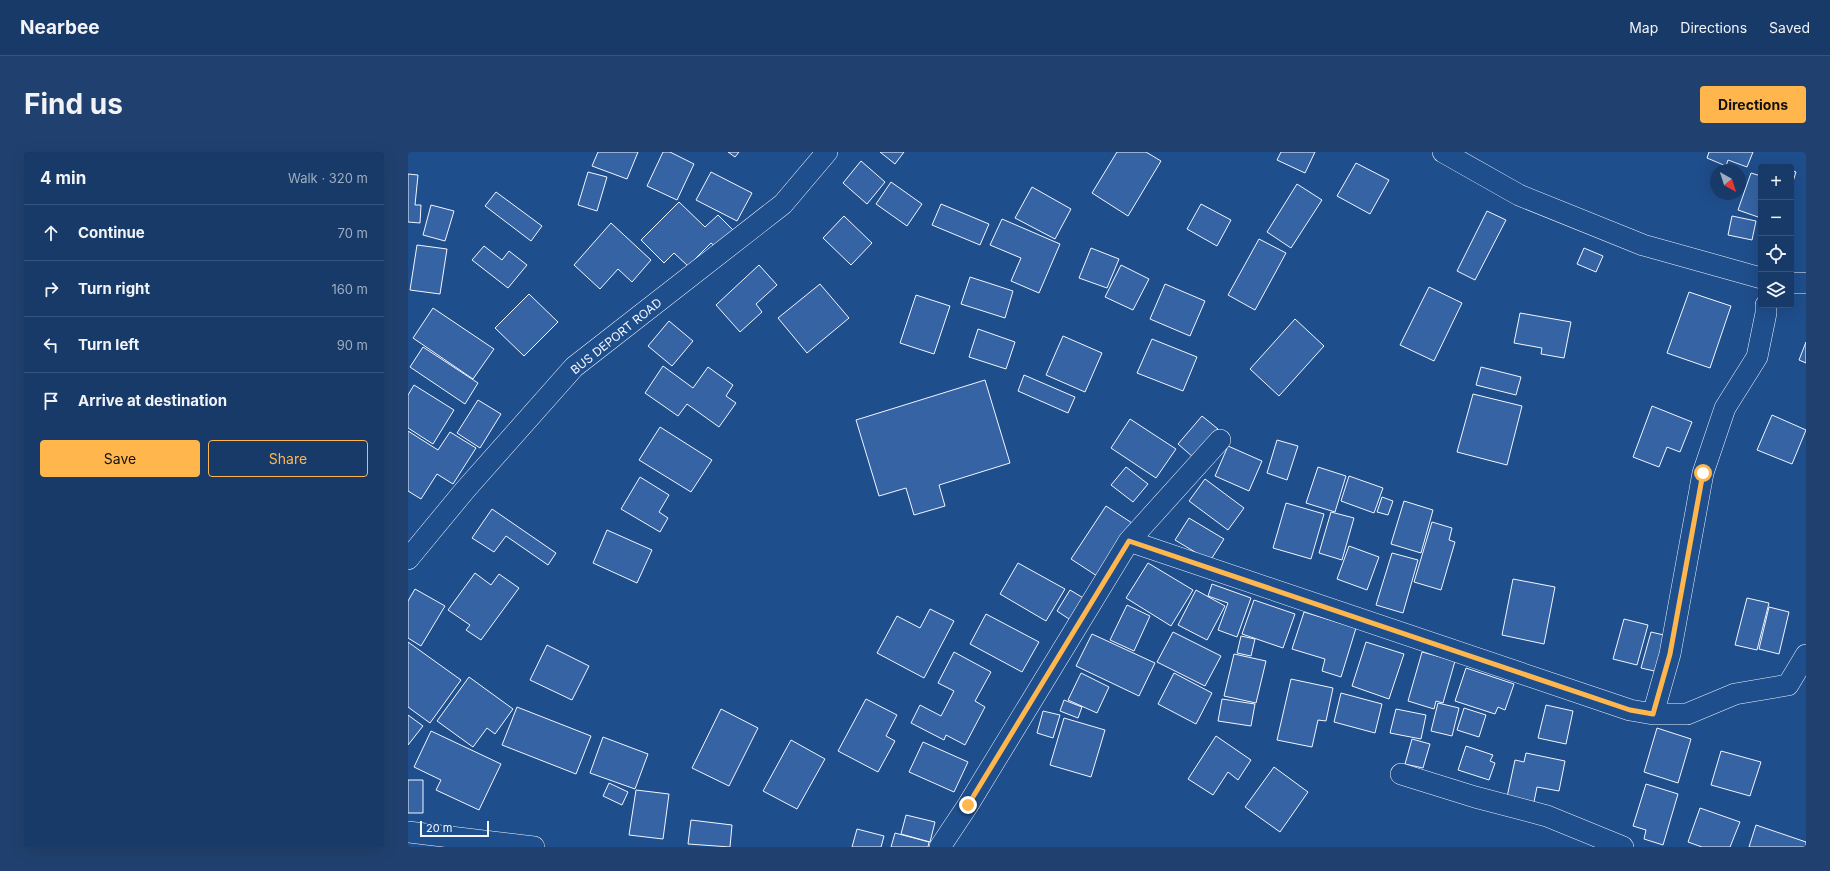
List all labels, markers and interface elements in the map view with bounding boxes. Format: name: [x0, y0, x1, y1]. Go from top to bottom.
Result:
text: Nearbee: [20, 16, 100, 39]
text: Map: [1629, 19, 1658, 36]
text: Directions: [1680, 19, 1747, 36]
text: Saved: [1769, 19, 1810, 36]
button: Directions: [1700, 86, 1806, 123]
text: Find us: [24, 87, 123, 121]
north arrow: [1710, 164, 1746, 200]
map controls: [1758, 164, 1794, 308]
button: +: [1758, 164, 1794, 200]
text: 4 min: [40, 168, 86, 188]
text: Walk · 320 m: [288, 170, 368, 186]
button: −: [1758, 200, 1794, 236]
icon: ahead: [40, 222, 62, 244]
text: Continue: [78, 223, 145, 242]
text: 70 m: [338, 225, 368, 241]
button: locate: [1758, 236, 1794, 272]
button: layers: [1758, 272, 1794, 308]
icon: right: [40, 278, 62, 300]
text: Turn right: [78, 279, 150, 298]
text: 160 m: [331, 281, 368, 297]
street label: BUS DEPORT ROAD: [567, 295, 665, 377]
icon: left: [40, 334, 62, 356]
text: Turn left: [78, 335, 139, 354]
text: 90 m: [337, 337, 368, 353]
icon: arrive: [40, 390, 62, 412]
text: Arrive at destination: [78, 391, 227, 410]
button: Save: [40, 440, 200, 477]
button: Share: [208, 440, 368, 477]
route start: [1694, 464, 1712, 482]
route end: [959, 796, 977, 814]
scale bar: [420, 819, 489, 838]
text: 20 m: [426, 821, 452, 835]

